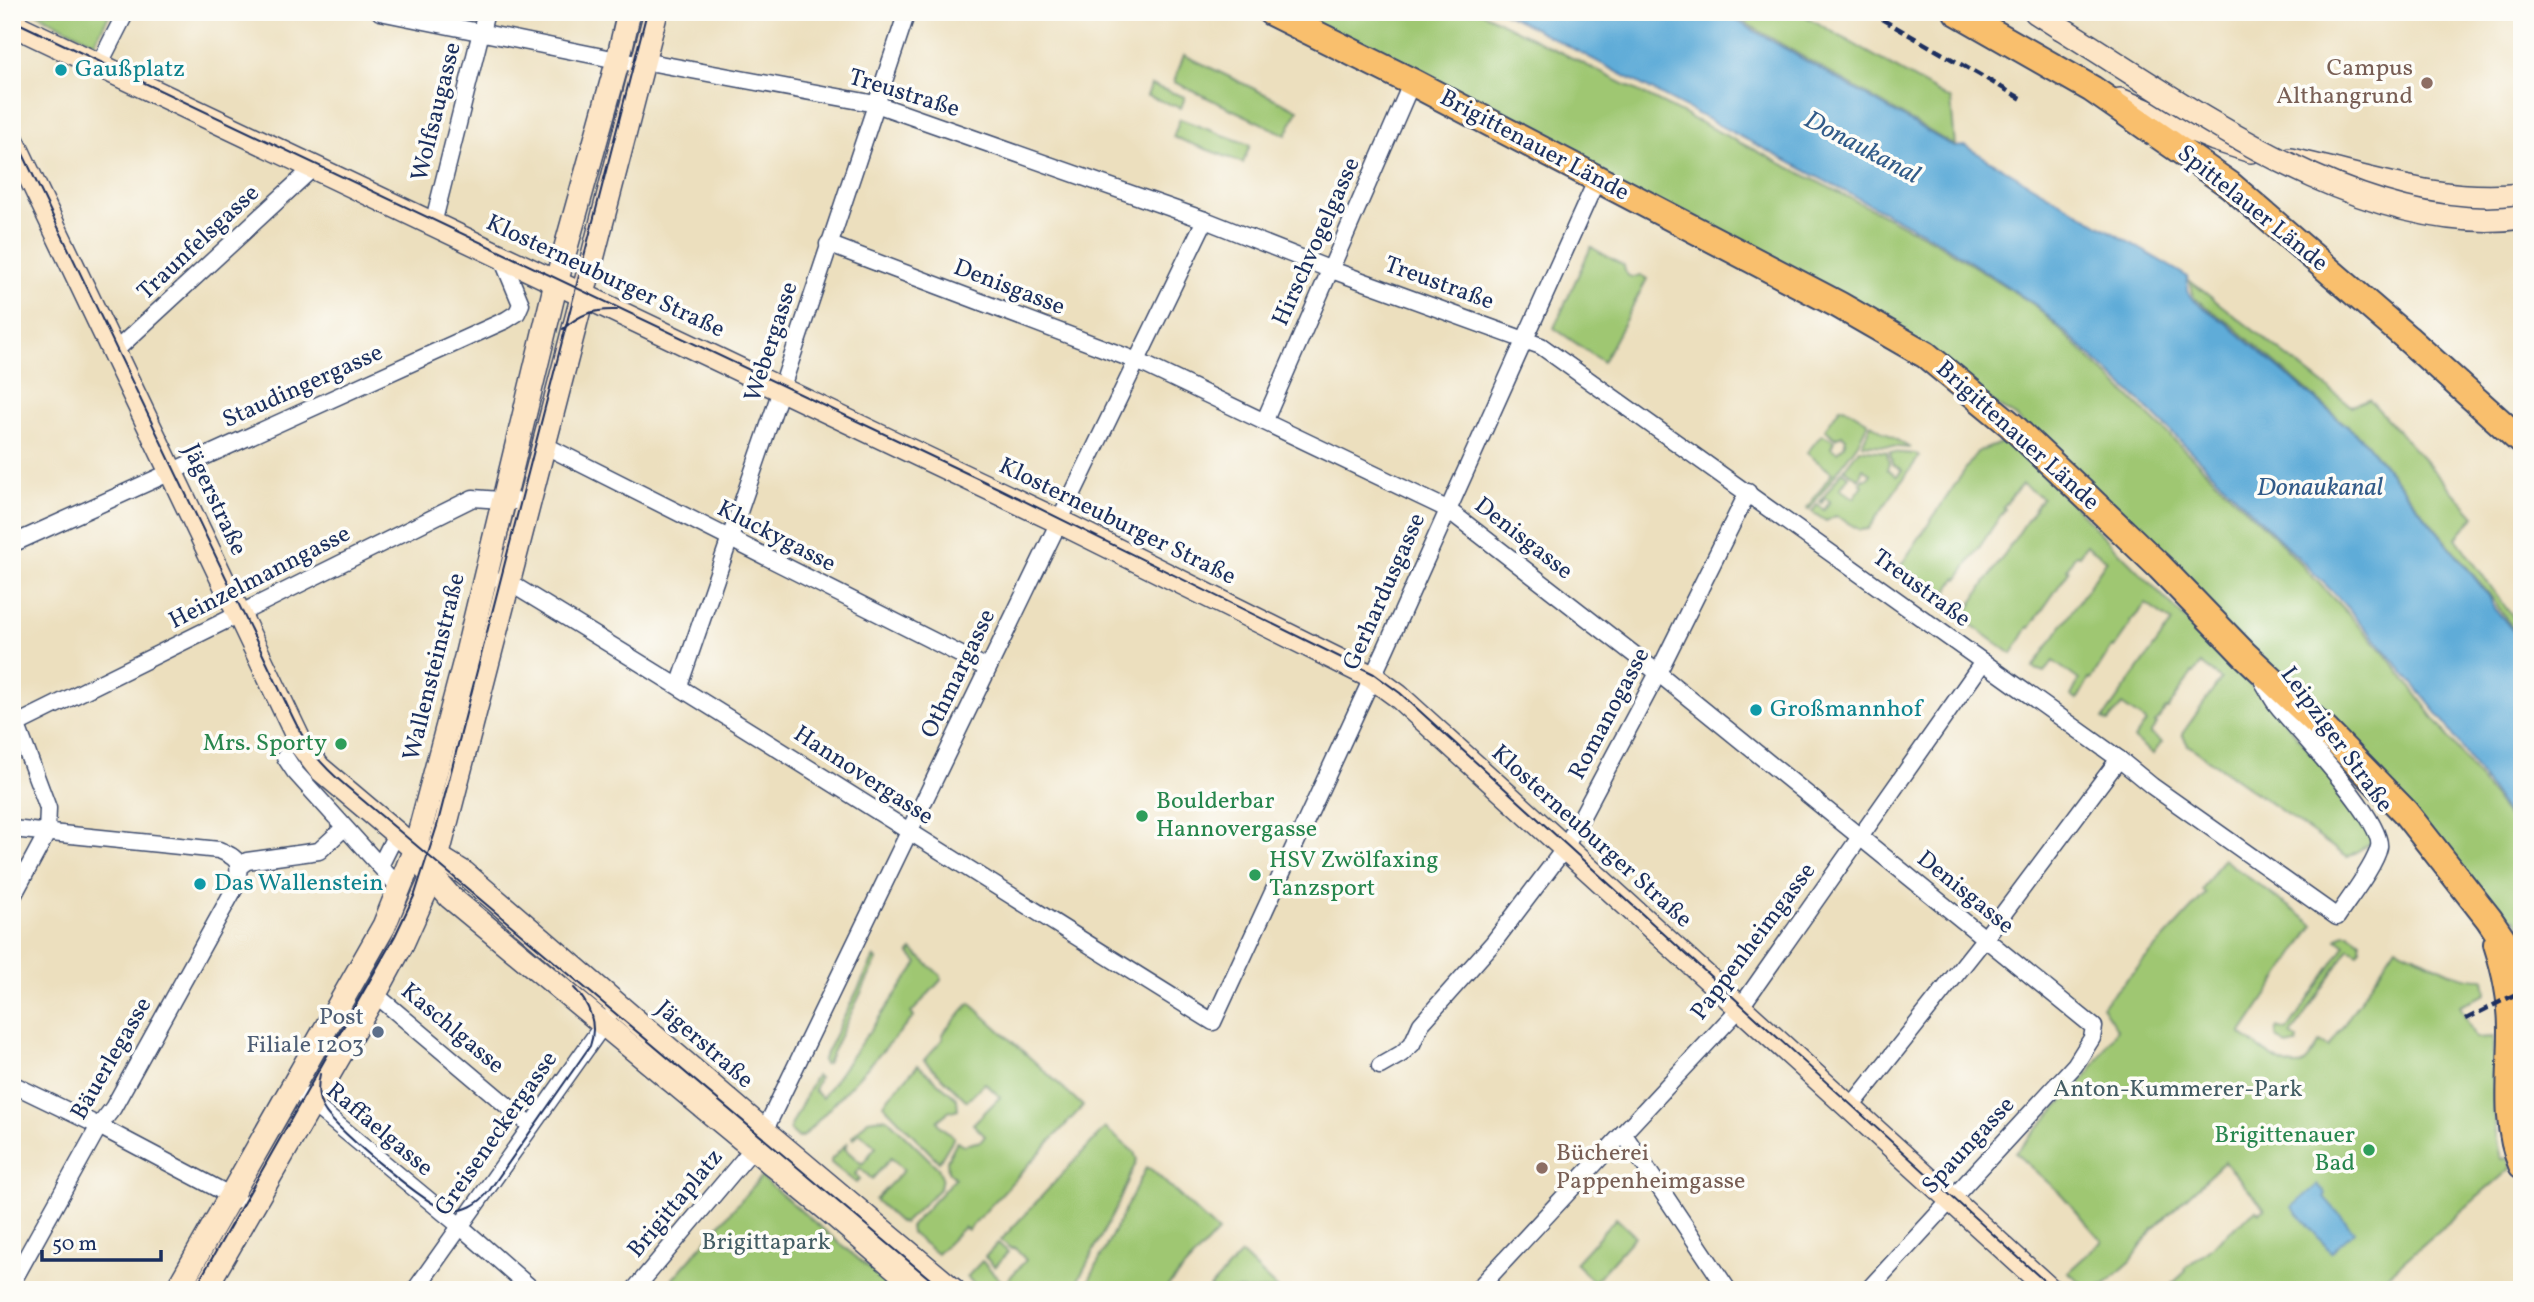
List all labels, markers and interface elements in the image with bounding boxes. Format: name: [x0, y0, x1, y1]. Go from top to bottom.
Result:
street label: Wolfsaugasse: [403, 39, 471, 185]
place label: Campus Althangrund: [2276, 52, 2413, 114]
place label: Gaußplatz: [75, 53, 185, 87]
street label: Treustraße: [844, 61, 964, 127]
marker: Gaußplatz: [53, 62, 69, 78]
marker: Campus Althangrund: [2419, 75, 2435, 91]
street label: Brigittenauer Lände: [1433, 82, 1635, 210]
water label: Donaukanal: [1798, 102, 1927, 194]
street label: Spittelauer Lände: [2169, 137, 2335, 281]
street label: Hirschvogelgasse: [1265, 152, 1369, 332]
street label: Traunfelsgasse: [130, 177, 268, 309]
street label: Klosterneuburger Straße: [480, 207, 730, 347]
street label: Treustraße: [1379, 248, 1499, 320]
street label: Denisgasse: [948, 251, 1070, 325]
street label: Webergasse: [737, 278, 807, 406]
street label: Staudingergasse: [217, 336, 389, 438]
street label: Brigittenauer Lände: [1928, 353, 2106, 519]
street label: Jägerstraße: [173, 438, 255, 562]
street label: Klosterneuburger Straße: [993, 450, 1241, 594]
water label: Donaukanal: [2257, 470, 2384, 506]
street label: Denisgasse: [1466, 490, 1580, 588]
street label: Kluckygasse: [711, 492, 841, 582]
street label: Gerhardusgasse: [1335, 508, 1435, 676]
street label: Heinzelmanngasse: [163, 518, 357, 638]
street label: Treustraße: [1865, 542, 1977, 636]
street label: Wallensteinstraße: [395, 570, 475, 764]
street label: Othmargasse: [913, 604, 1005, 744]
street label: Romanogasse: [1561, 642, 1659, 786]
street label: Leipziger Straße: [2271, 660, 2401, 820]
place label: Großmannhof: [1770, 693, 1925, 727]
marker: Großmannhof: [1748, 702, 1764, 718]
street label: Hannovergasse: [786, 718, 940, 834]
place label: Mrs. Sporty: [203, 727, 327, 761]
marker: Mrs. Sporty: [333, 736, 349, 752]
street label: Klosterneuburger Straße: [1483, 737, 1699, 937]
place label: Boulderbar Hannovergasse: [1156, 785, 1317, 847]
marker: Boulderbar Hannovergasse: [1134, 808, 1150, 824]
street label: Denisgasse: [1909, 843, 2021, 943]
place label: HSV Zwölfaxing Tanzsport: [1269, 844, 1439, 906]
street label: Pappenheimgasse: [1683, 856, 1825, 1028]
place label: Das Wallenstein: [214, 867, 384, 901]
marker: HSV Zwölfaxing Tanzsport: [1247, 867, 1263, 883]
marker: Das Wallenstein: [192, 876, 208, 892]
street label: Kaschlgasse: [393, 975, 511, 1083]
street label: Bäuerlegasse: [63, 991, 161, 1127]
street label: Jägerstraße: [648, 993, 760, 1097]
place label: Post Filiale 1203: [246, 1001, 364, 1063]
marker: Post Filiale 1203: [370, 1024, 386, 1040]
street label: Greiseneckergasse: [427, 1045, 567, 1223]
park label: Anton-Kummerer-Park: [2053, 1073, 2303, 1107]
street label: Raffaelgasse: [318, 1075, 440, 1185]
street label: Spaungasse: [1915, 1089, 2023, 1203]
place label: Brigittenauer Bad: [2214, 1119, 2355, 1181]
place label: Bücherei Pappenheimgasse: [1556, 1137, 1745, 1199]
street label: Brigittaplatz: [620, 1142, 732, 1266]
marker: Brigittenauer Bad: [2361, 1142, 2377, 1158]
marker: Bücherei Pappenheimgasse: [1534, 1160, 1550, 1176]
scale bar: [42, 1218, 161, 1262]
park label: Brigittapark: [701, 1226, 831, 1260]
text: 50 m: [52, 1230, 97, 1259]

